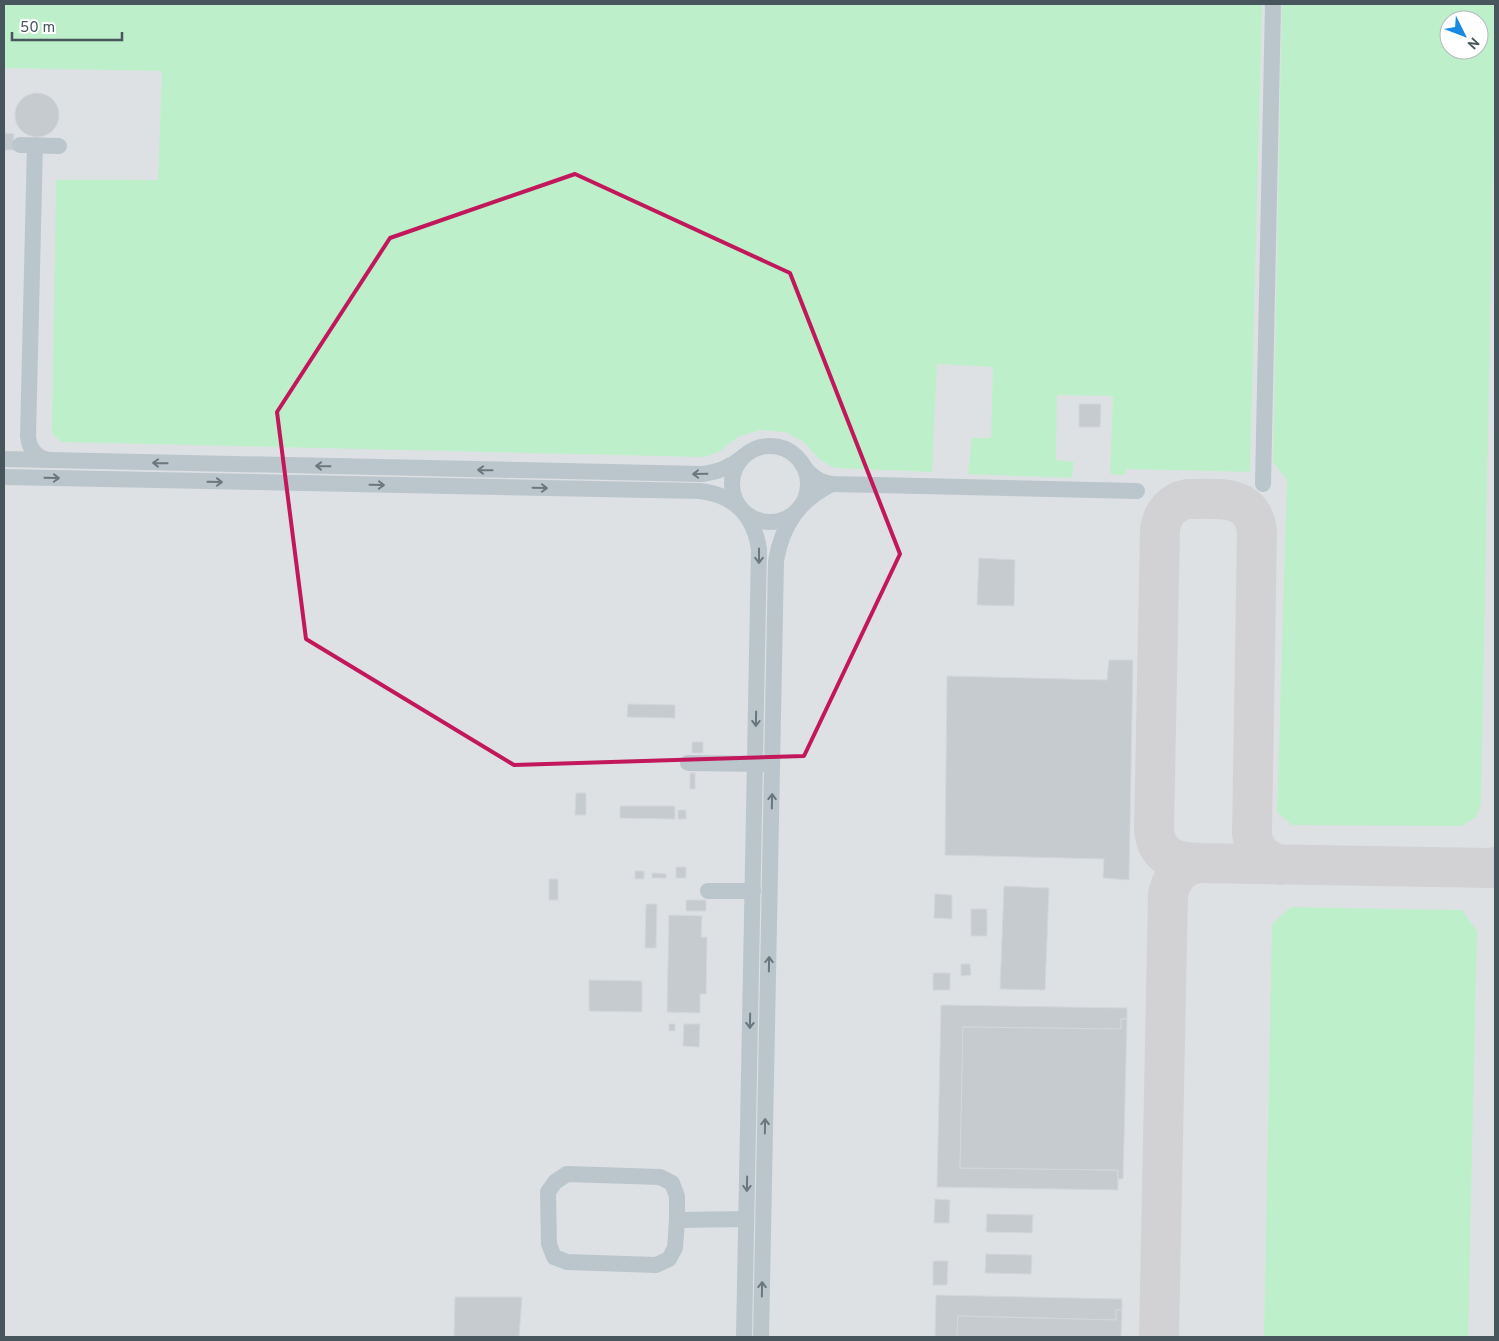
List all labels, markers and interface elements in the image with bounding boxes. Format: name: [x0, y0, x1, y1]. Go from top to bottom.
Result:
scale bar: [12, 10, 122, 42]
north arrow: [1439, 10, 1489, 60]
text: 50 m: [20, 19, 55, 38]
text: N: [1463, 33, 1482, 52]
one-way arrow: [152, 458, 168, 468]
one-way arrow: [315, 461, 331, 471]
one-way arrow: [477, 465, 493, 474]
one-way arrow: [692, 469, 708, 479]
one-way arrow: [44, 473, 60, 483]
one-way arrow: [207, 477, 223, 486]
one-way arrow: [369, 480, 385, 490]
one-way arrow: [532, 483, 548, 493]
one-way arrow: [754, 548, 764, 564]
one-way arrow: [751, 710, 761, 727]
one-way arrow: [767, 793, 777, 810]
one-way arrow: [764, 956, 773, 972]
one-way arrow: [745, 1013, 755, 1029]
one-way arrow: [760, 1118, 770, 1134]
one-way arrow: [742, 1176, 752, 1192]
one-way arrow: [757, 1281, 767, 1297]

